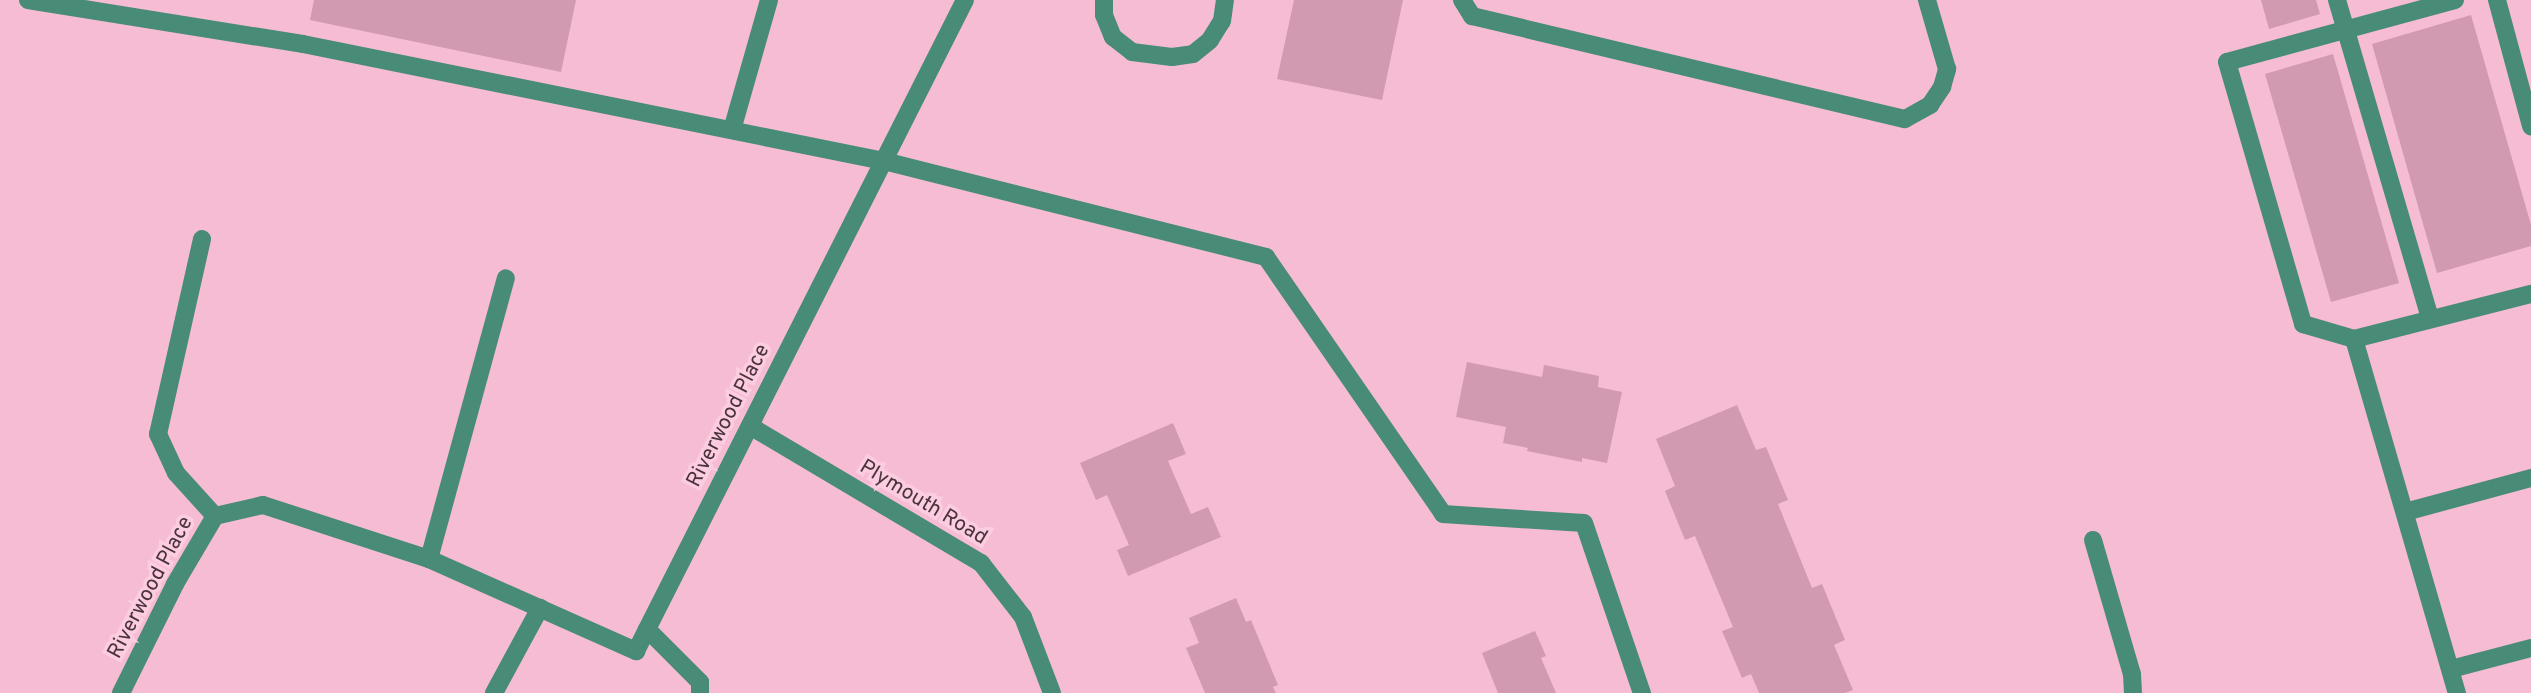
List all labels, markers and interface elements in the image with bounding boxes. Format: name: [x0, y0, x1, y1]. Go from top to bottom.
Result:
street label: Riverwood Place: [682, 340, 776, 492]
street label: Plymouth Road: [855, 455, 991, 551]
street label: Riverwood Place: [103, 513, 199, 663]

